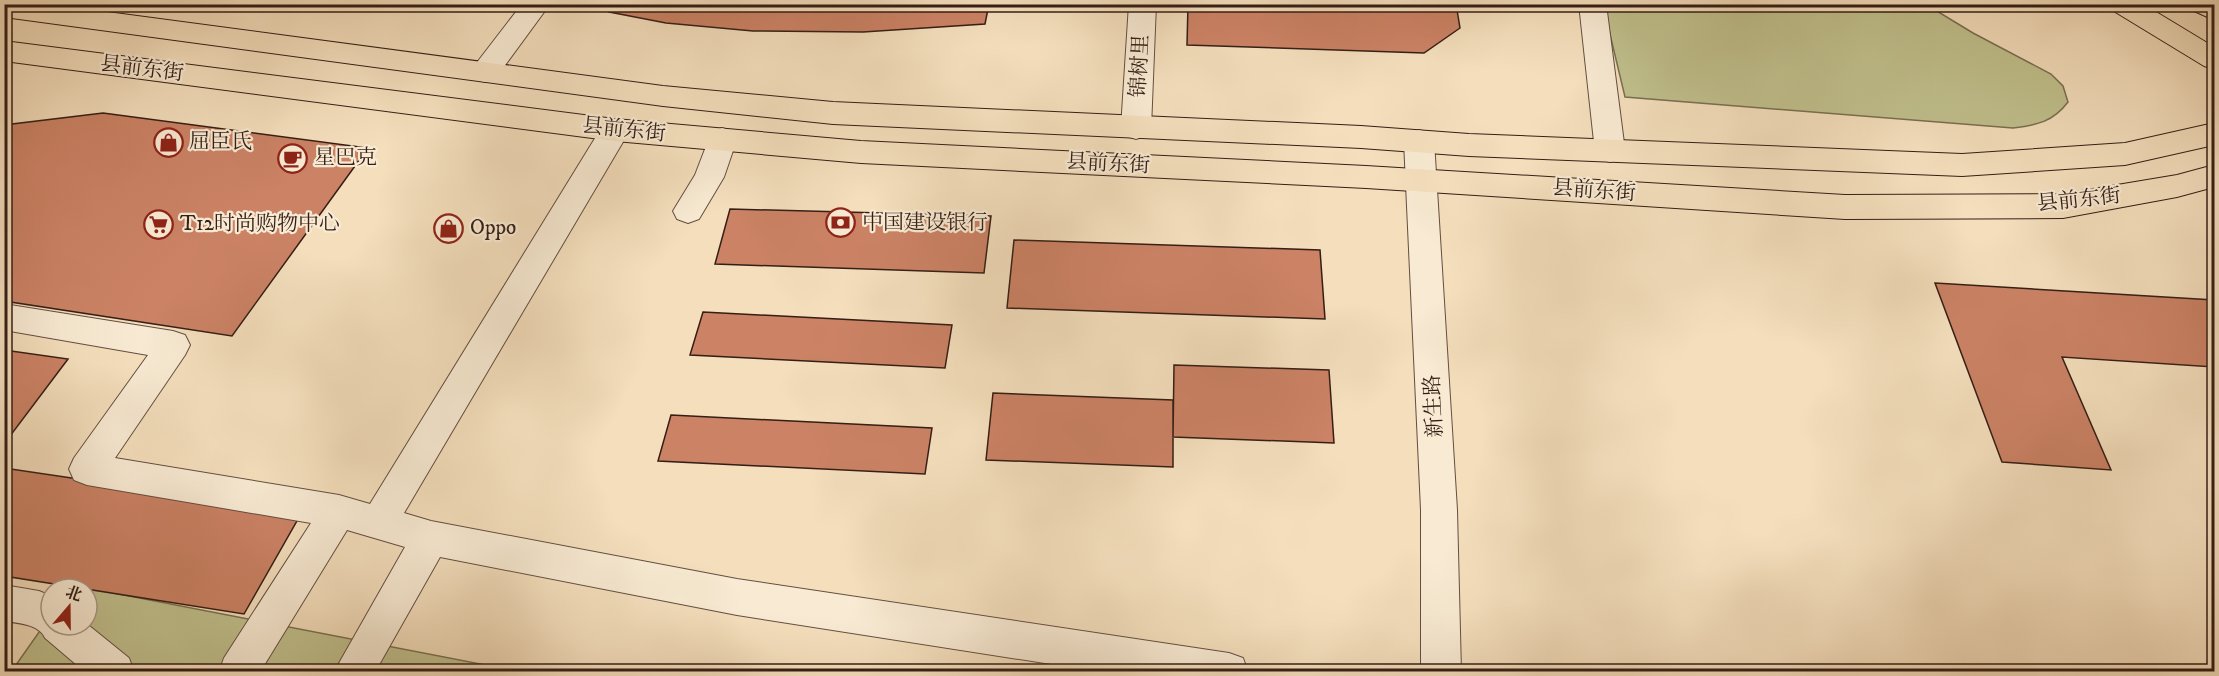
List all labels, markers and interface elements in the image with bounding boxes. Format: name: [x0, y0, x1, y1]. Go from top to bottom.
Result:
street label: 锦树里: [1125, 34, 1155, 98]
street label: 县前东街: [99, 51, 185, 87]
street label: 县前东街: [581, 113, 667, 147]
shop icon: 屈臣氏: [152, 126, 184, 158]
place label: 屈臣氏: [189, 129, 252, 155]
cafe icon: 星巴克: [277, 142, 309, 174]
place label: 星巴克: [314, 145, 377, 171]
street label: 县前东街: [1065, 149, 1151, 179]
street label: 县前东街: [1551, 175, 1637, 207]
street label: 县前东街: [2036, 183, 2122, 217]
bank icon: 中国建设银行: [825, 207, 857, 239]
supermarket icon: T12时尚购物中心: [143, 208, 175, 240]
place label: 中国建设银行: [862, 210, 988, 236]
place label: T12时尚购物中心: [180, 211, 340, 237]
shop icon: Oppo: [433, 212, 465, 244]
place label: Oppo: [470, 215, 516, 241]
street label: 新生路: [1419, 374, 1449, 438]
north arrow: [39, 577, 99, 637]
text: 北: [63, 582, 85, 606]

